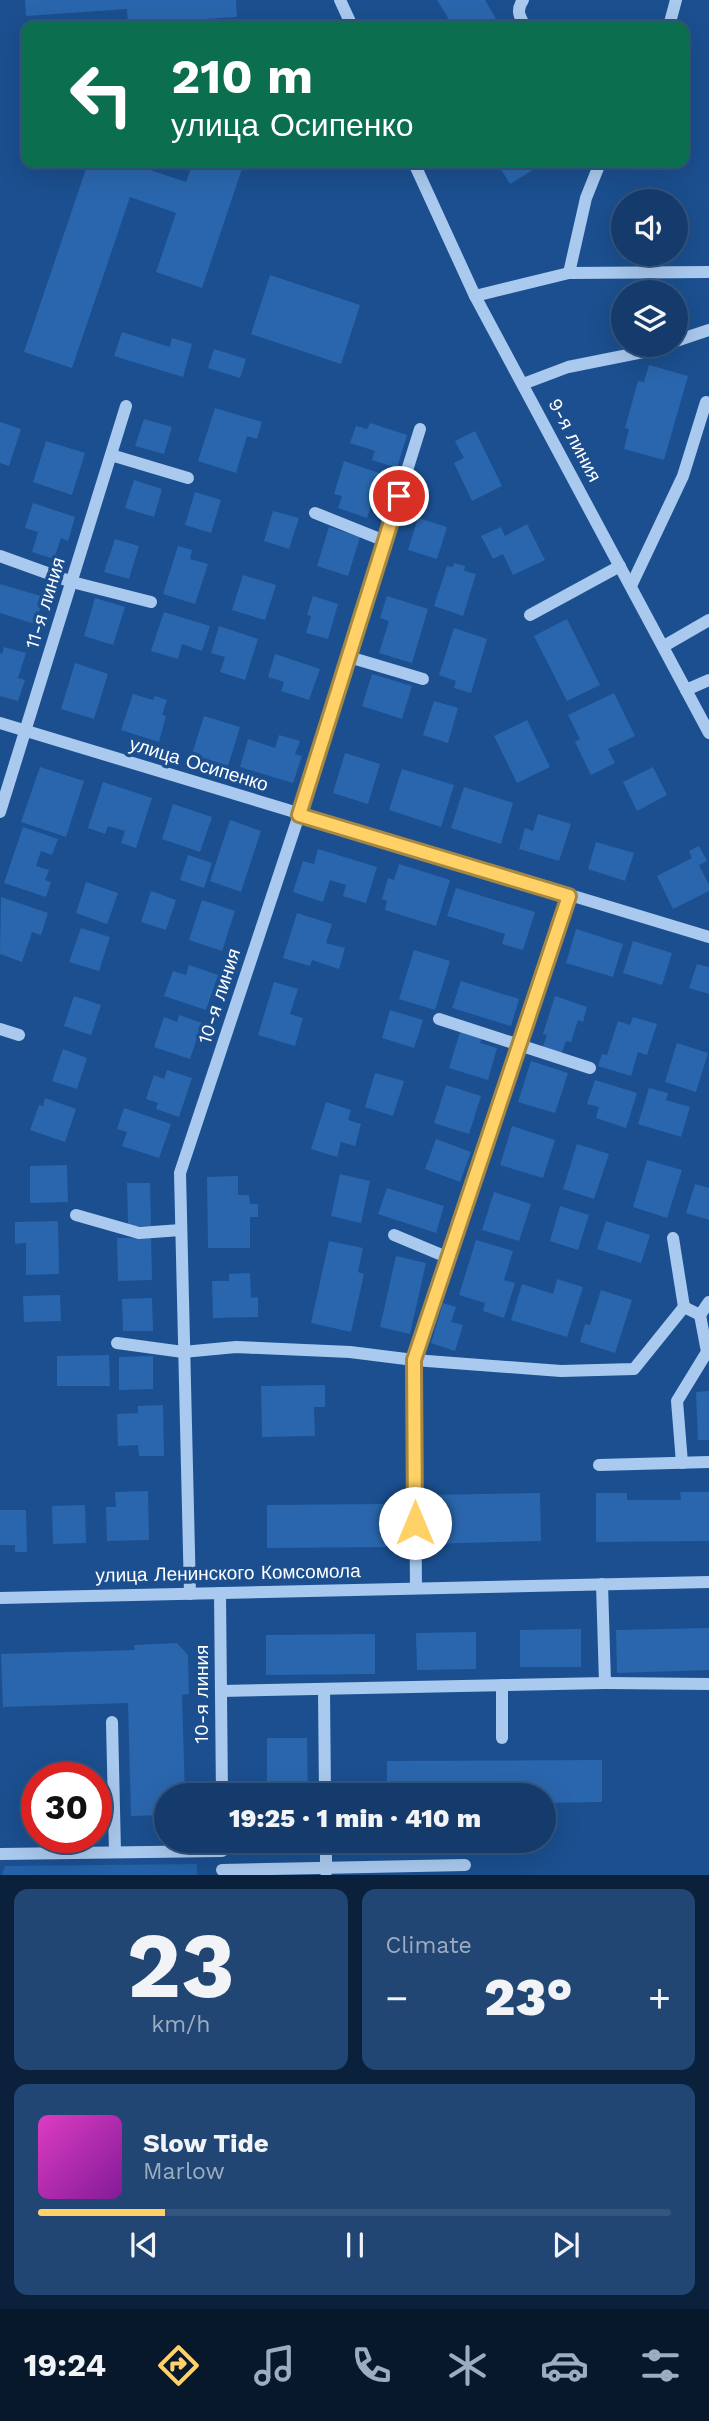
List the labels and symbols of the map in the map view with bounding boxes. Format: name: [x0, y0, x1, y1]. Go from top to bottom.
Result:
street label: 9-я линия: [543, 394, 607, 486]
pin: [369, 466, 429, 526]
street label: 11-я линия: [20, 555, 70, 651]
street label: улица Осипенко: [127, 732, 271, 796]
street label: 10-я линия: [193, 945, 245, 1047]
position arrow: [378, 1486, 452, 1560]
street label: улица Ленинского Комсомола: [95, 1559, 361, 1587]
street label: 10-я линия: [190, 1645, 213, 1743]
speed limit sign: 30: [21, 1762, 112, 1853]

